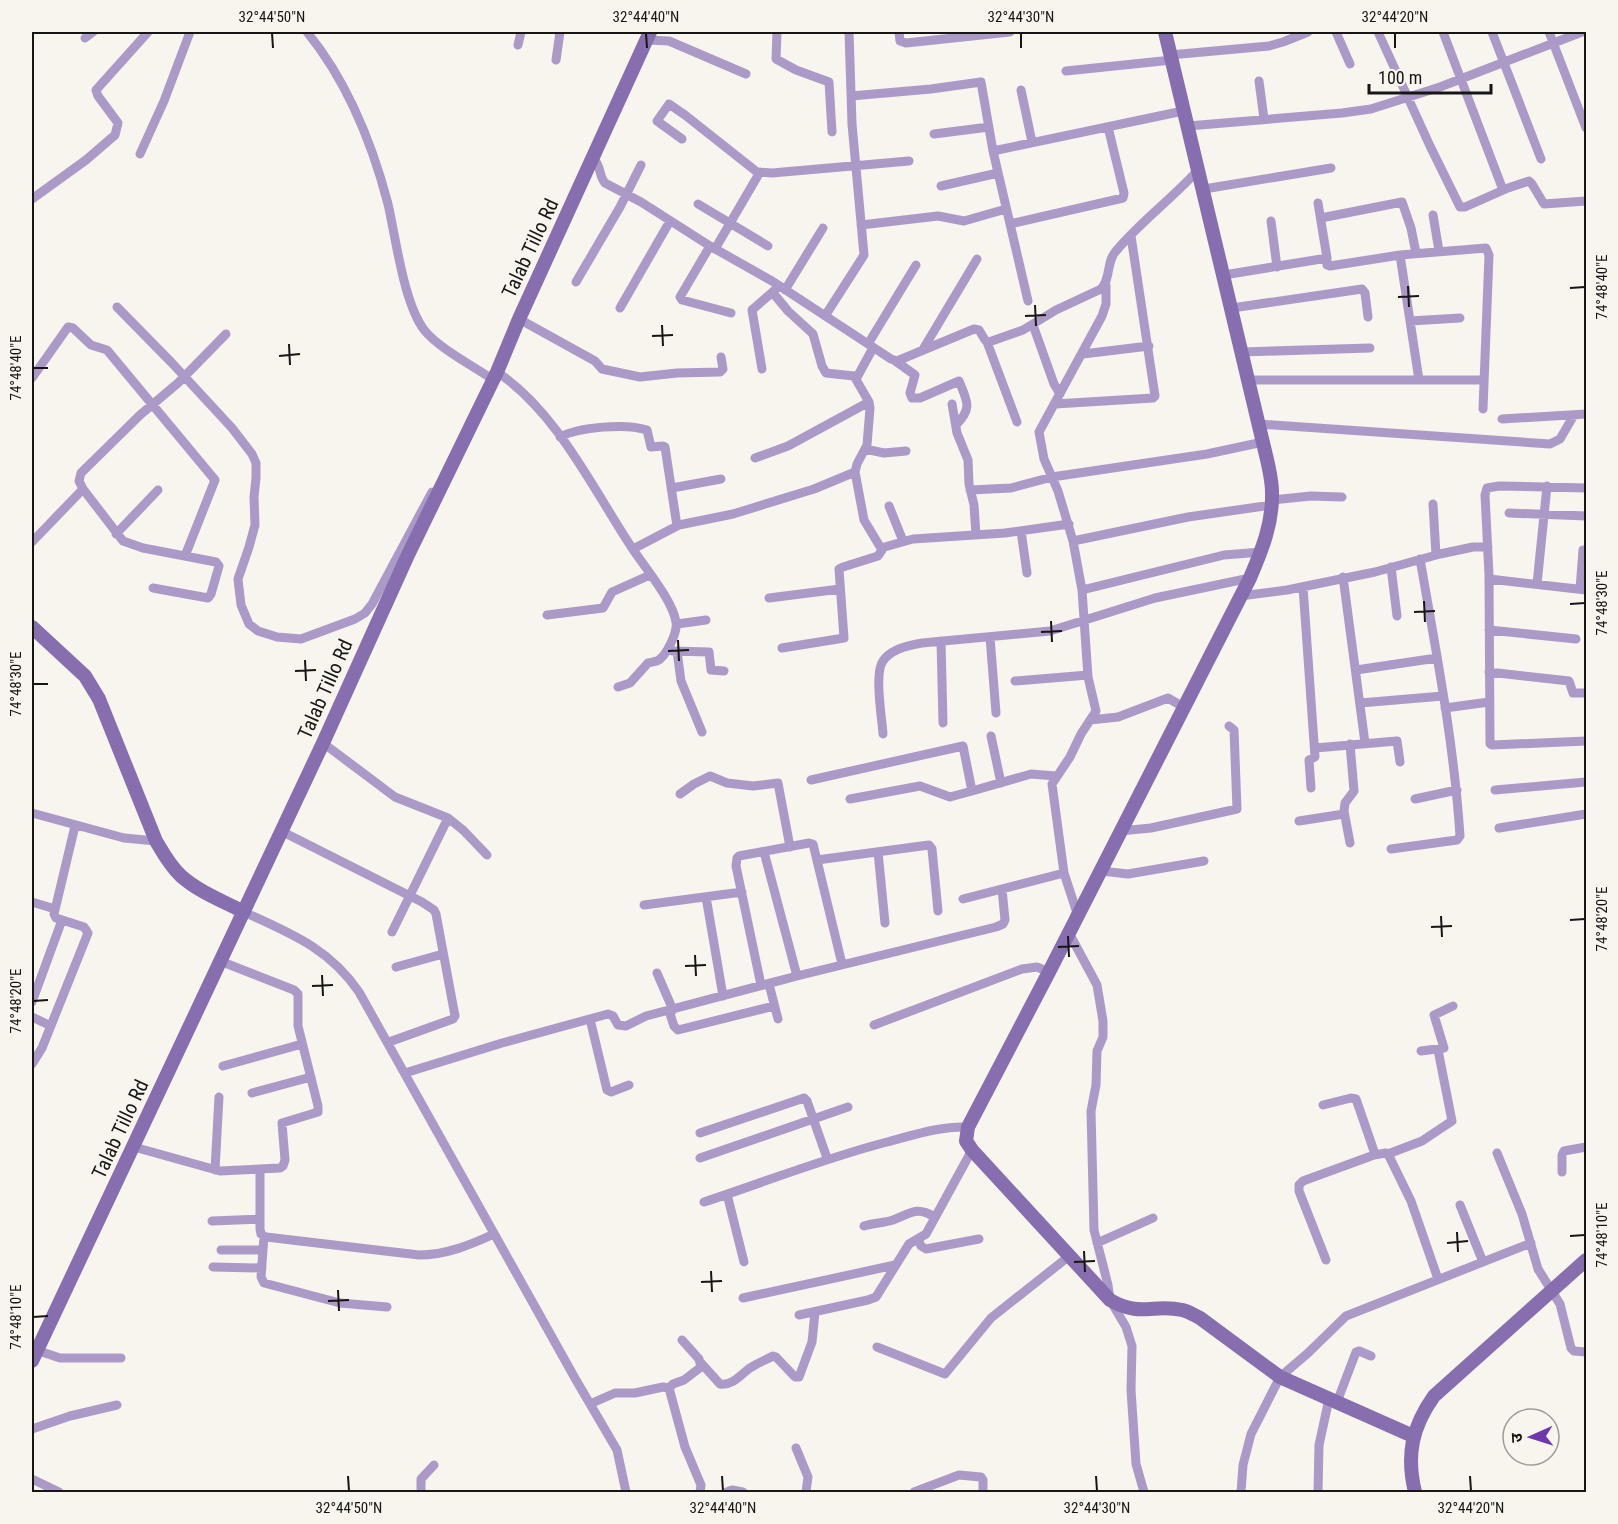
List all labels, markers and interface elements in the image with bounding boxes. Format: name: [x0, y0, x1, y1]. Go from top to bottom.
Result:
text: 32°44'50"N: [239, 8, 305, 26]
text: 32°44'40"N: [613, 8, 679, 26]
text: 32°44'30"N: [988, 8, 1054, 26]
text: 32°44'20"N: [1362, 8, 1428, 26]
scale bar: [1369, 57, 1490, 95]
text: 100 m: [1378, 67, 1422, 88]
street label: Talab Tillo Rd: [497, 195, 563, 301]
text: 74°48'40"E: [1593, 255, 1611, 319]
text: 74°48'40"E: [7, 336, 25, 400]
text: 74°48'30"E: [1593, 571, 1611, 635]
street label: Talab Tillo Rd: [292, 635, 358, 743]
text: 74°48'30"E: [7, 652, 25, 716]
text: 74°48'20"E: [1593, 887, 1611, 951]
text: 74°48'20"E: [7, 969, 25, 1033]
street label: Talab Tillo Rd: [87, 1076, 153, 1182]
text: 74°48'10"E: [1593, 1203, 1611, 1267]
text: 74°48'10"E: [7, 1285, 25, 1349]
north arrow: [1501, 1407, 1561, 1467]
text: उ: [1507, 1432, 1526, 1443]
text: 32°44'50"N: [316, 1499, 382, 1517]
text: 32°44'40"N: [690, 1499, 756, 1517]
text: 32°44'30"N: [1064, 1499, 1130, 1517]
text: 32°44'20"N: [1438, 1499, 1504, 1517]

